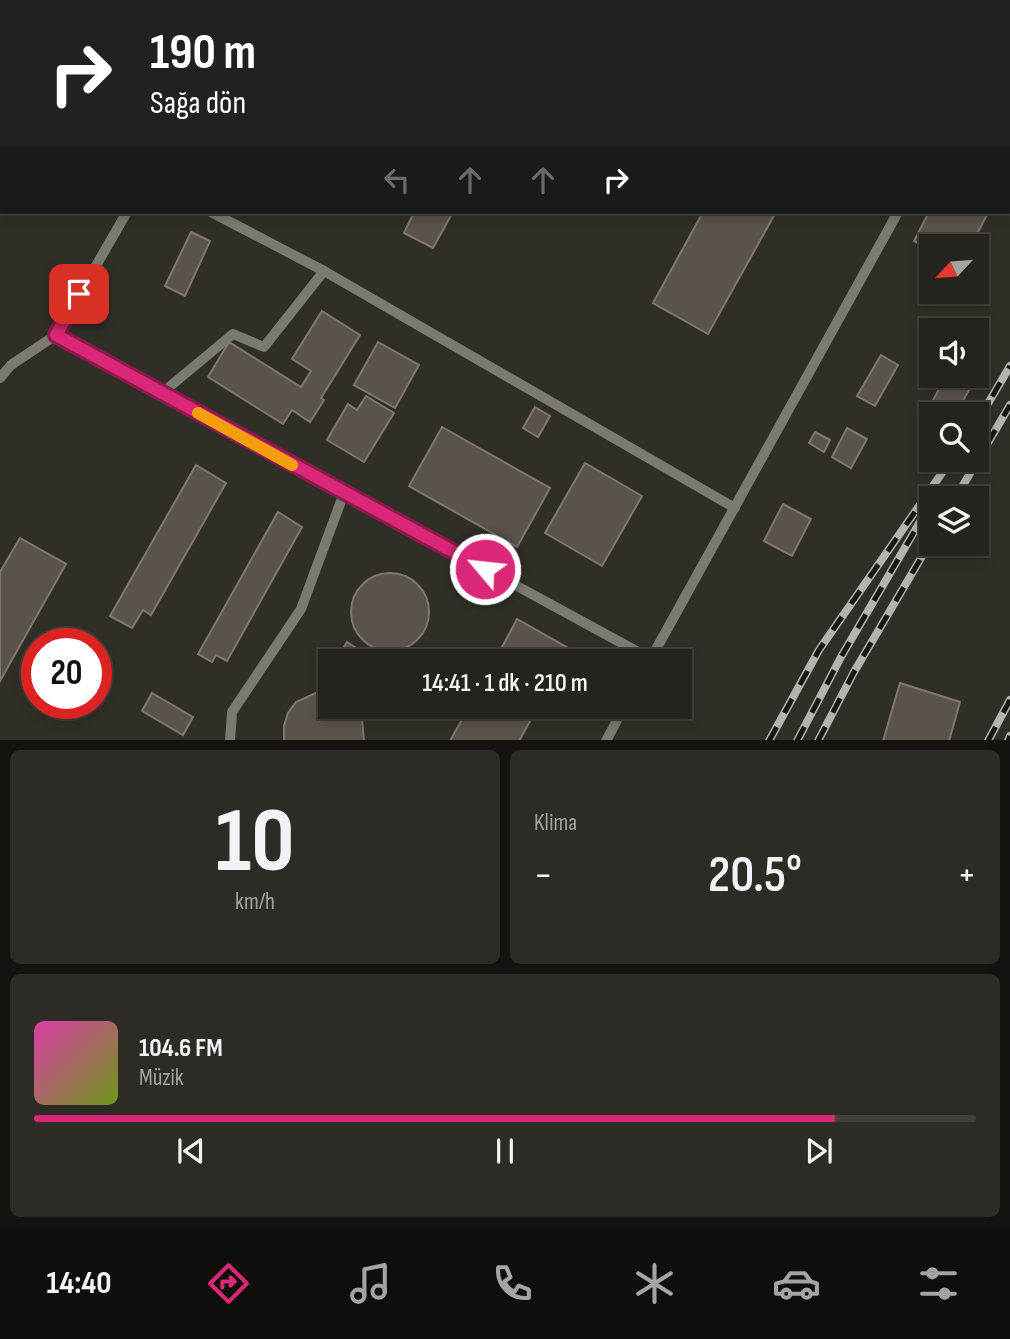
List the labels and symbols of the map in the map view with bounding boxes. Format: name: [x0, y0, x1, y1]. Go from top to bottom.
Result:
north arrow: [919, 234, 989, 304]
pin: [49, 264, 109, 324]
position arrow: [448, 532, 522, 606]
speed limit sign: 20: [21, 628, 112, 719]

